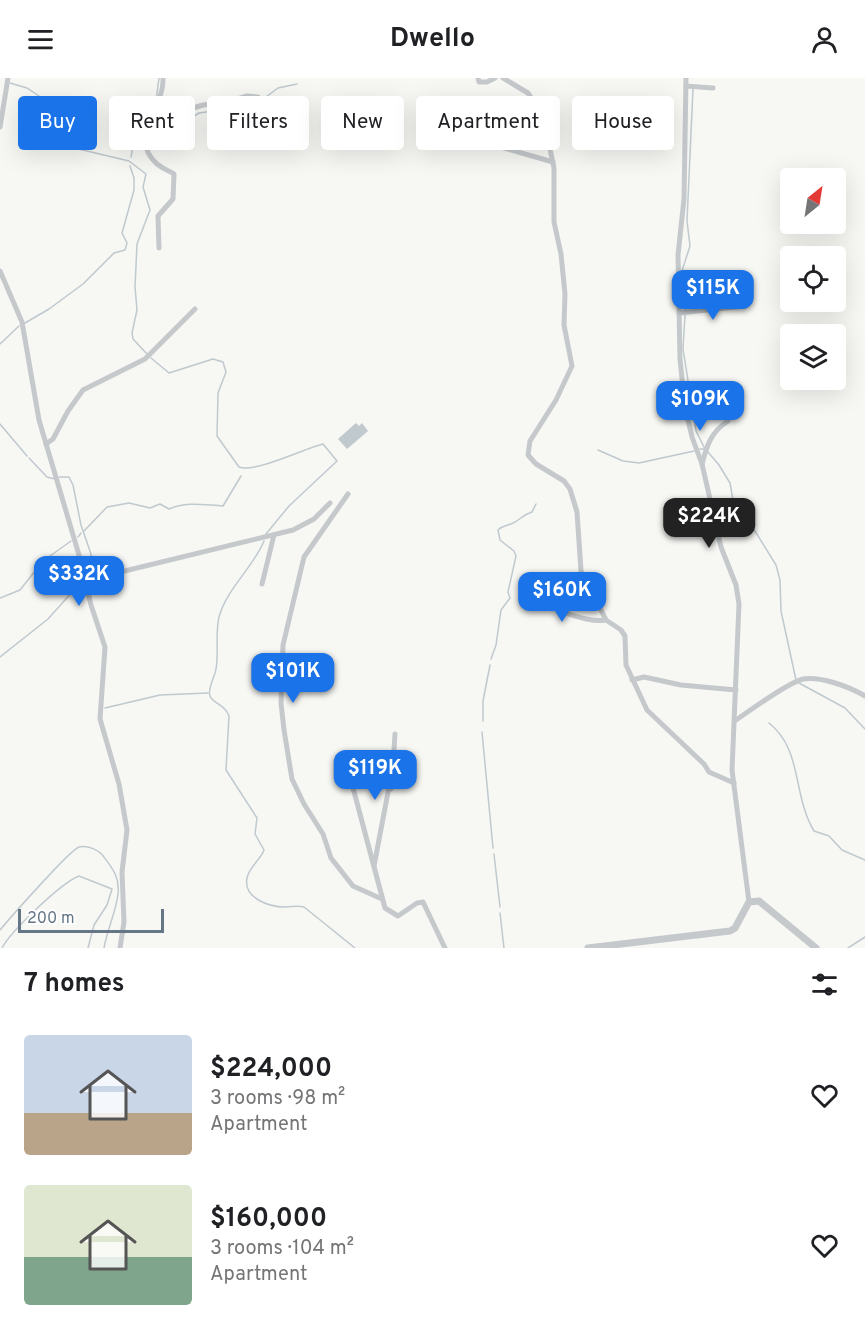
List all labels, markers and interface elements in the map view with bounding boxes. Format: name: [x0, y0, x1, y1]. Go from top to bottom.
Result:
text: Dwello: [390, 22, 475, 56]
icon: menu: [24, 23, 57, 56]
icon: person: [808, 23, 841, 56]
chip: Buy: [18, 96, 97, 150]
chip: Rent: [109, 96, 195, 150]
chip: Filters: [207, 96, 309, 150]
chip: New: [321, 96, 404, 150]
chip: Apartment: [416, 96, 560, 150]
chip: House: [572, 96, 674, 150]
north arrow: [780, 168, 846, 234]
map controls: [780, 168, 846, 390]
button: locate: [780, 246, 846, 312]
pin: $115K: [671, 270, 755, 321]
text: $115K: [686, 276, 740, 302]
button: layers: [780, 324, 846, 390]
pin: $109K: [658, 381, 742, 432]
text: $109K: [670, 387, 730, 413]
pin: $224K: [667, 498, 751, 549]
text: $224K: [677, 504, 741, 530]
pin: $332K: [37, 556, 121, 607]
text: $332K: [48, 562, 110, 588]
pin: $160K: [520, 572, 604, 623]
text: $160K: [532, 578, 592, 604]
pin: $101K: [251, 653, 335, 704]
text: $101K: [265, 659, 321, 685]
pin: $119K: [333, 750, 417, 801]
text: $119K: [348, 756, 402, 782]
scale bar: [18, 906, 164, 934]
text: 200 m: [27, 909, 75, 929]
text: 7 homes: [24, 968, 124, 1001]
icon: filters: [808, 968, 841, 1001]
text: $224,000: [210, 1053, 332, 1086]
icon: home: [72, 1059, 144, 1131]
icon: heart: [808, 1079, 841, 1112]
text: 3 rooms · 98 m²: [210, 1086, 345, 1112]
text: Apartment: [210, 1112, 308, 1138]
text: $160,000: [210, 1203, 327, 1236]
icon: home: [72, 1209, 144, 1281]
icon: heart: [808, 1229, 841, 1262]
text: 3 rooms · 104 m²: [210, 1236, 354, 1262]
text: Apartment: [210, 1262, 308, 1288]

